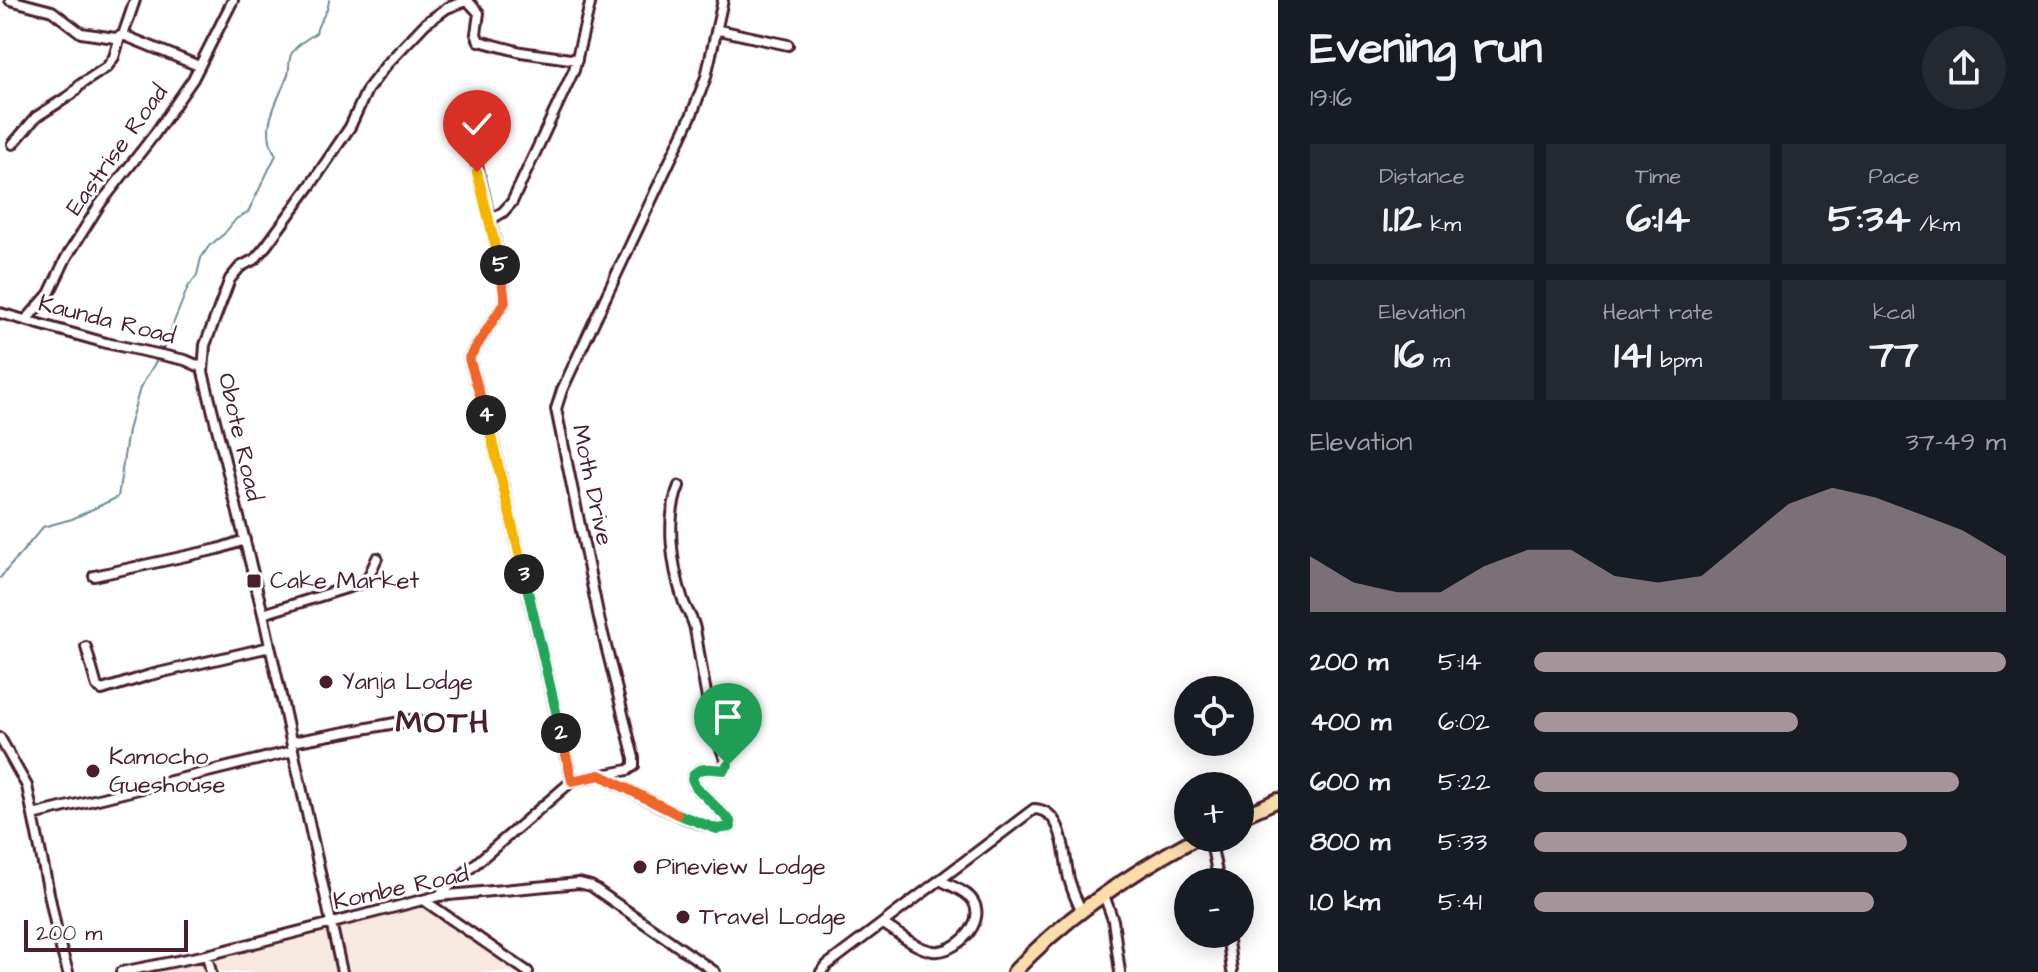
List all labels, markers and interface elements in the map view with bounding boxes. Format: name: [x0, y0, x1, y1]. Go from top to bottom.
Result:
text: Evening run: [1310, 19, 1542, 80]
button: share: [1922, 26, 2006, 110]
street label: Eastrise Road: [58, 77, 176, 223]
text: 19:16: [1310, 80, 1352, 116]
pin: [443, 90, 511, 172]
icon: check: [455, 102, 499, 146]
text: Distance: [1379, 161, 1465, 192]
text: Time: [1635, 161, 1681, 192]
text: Pace: [1868, 161, 1920, 192]
text: 1.12: [1383, 192, 1422, 247]
text: 6:14: [1626, 192, 1690, 247]
text: 5:34: [1828, 192, 1911, 247]
text: km: [1422, 209, 1461, 240]
text: /km: [1911, 209, 1960, 240]
pin: 5: [480, 245, 520, 285]
text: 5: [492, 249, 508, 280]
street label: Kaunda Road: [35, 287, 179, 353]
text: Elevation: [1379, 297, 1465, 328]
text: Heart rate: [1603, 297, 1713, 328]
text: kcal: [1873, 297, 1915, 328]
text: 16: [1394, 328, 1424, 383]
text: 141: [1614, 328, 1651, 383]
text: 77: [1869, 328, 1919, 383]
text: m: [1424, 345, 1450, 376]
text: bpm: [1651, 345, 1702, 376]
street label: Obote Road: [209, 370, 271, 504]
pin: 4: [466, 395, 506, 435]
text: 4: [479, 399, 493, 430]
street label: Moth Drive: [563, 422, 621, 548]
text: Elevation: [1310, 424, 1412, 460]
text: 37–49 m: [1906, 424, 2006, 460]
pin: 3: [504, 554, 544, 594]
text: 3: [518, 558, 530, 589]
place label: Cake Market: [270, 564, 420, 598]
marker: Cake Market: [245, 572, 263, 590]
text: 200 m: [1310, 644, 1388, 680]
text: 5:14: [1438, 644, 1482, 680]
place label: Yanja Lodge: [342, 665, 473, 700]
marker: Yanja Lodge: [317, 673, 335, 691]
map controls: [1174, 676, 1254, 948]
button: locate: [1174, 676, 1254, 756]
pin: [694, 683, 762, 765]
icon: arrive: [706, 695, 750, 739]
district label: MOTH: [395, 700, 491, 745]
text: 400 m: [1310, 704, 1391, 740]
text: 6:02: [1438, 704, 1490, 740]
pin: 2: [541, 713, 581, 753]
text: 2: [555, 717, 567, 748]
place label: Kamocho Gueshouse: [109, 740, 225, 802]
marker: Kamocho Gueshouse: [84, 762, 102, 780]
text: 600 m: [1310, 764, 1390, 800]
text: 5:22: [1438, 764, 1491, 800]
button: +: [1174, 772, 1254, 852]
text: 800 m: [1310, 824, 1390, 860]
text: 5:33: [1438, 824, 1487, 860]
place label: Pineview Lodge: [656, 850, 826, 885]
street label: Kombe Road: [330, 857, 472, 919]
marker: Pineview Lodge: [631, 858, 649, 876]
button: −: [1174, 868, 1254, 948]
text: 1.0 km: [1310, 884, 1380, 920]
text: 5:41: [1438, 884, 1482, 920]
place label: Travel Lodge: [699, 900, 846, 935]
marker: Travel Lodge: [674, 908, 692, 926]
scale bar: [24, 916, 188, 952]
text: 200 m: [36, 918, 102, 949]

